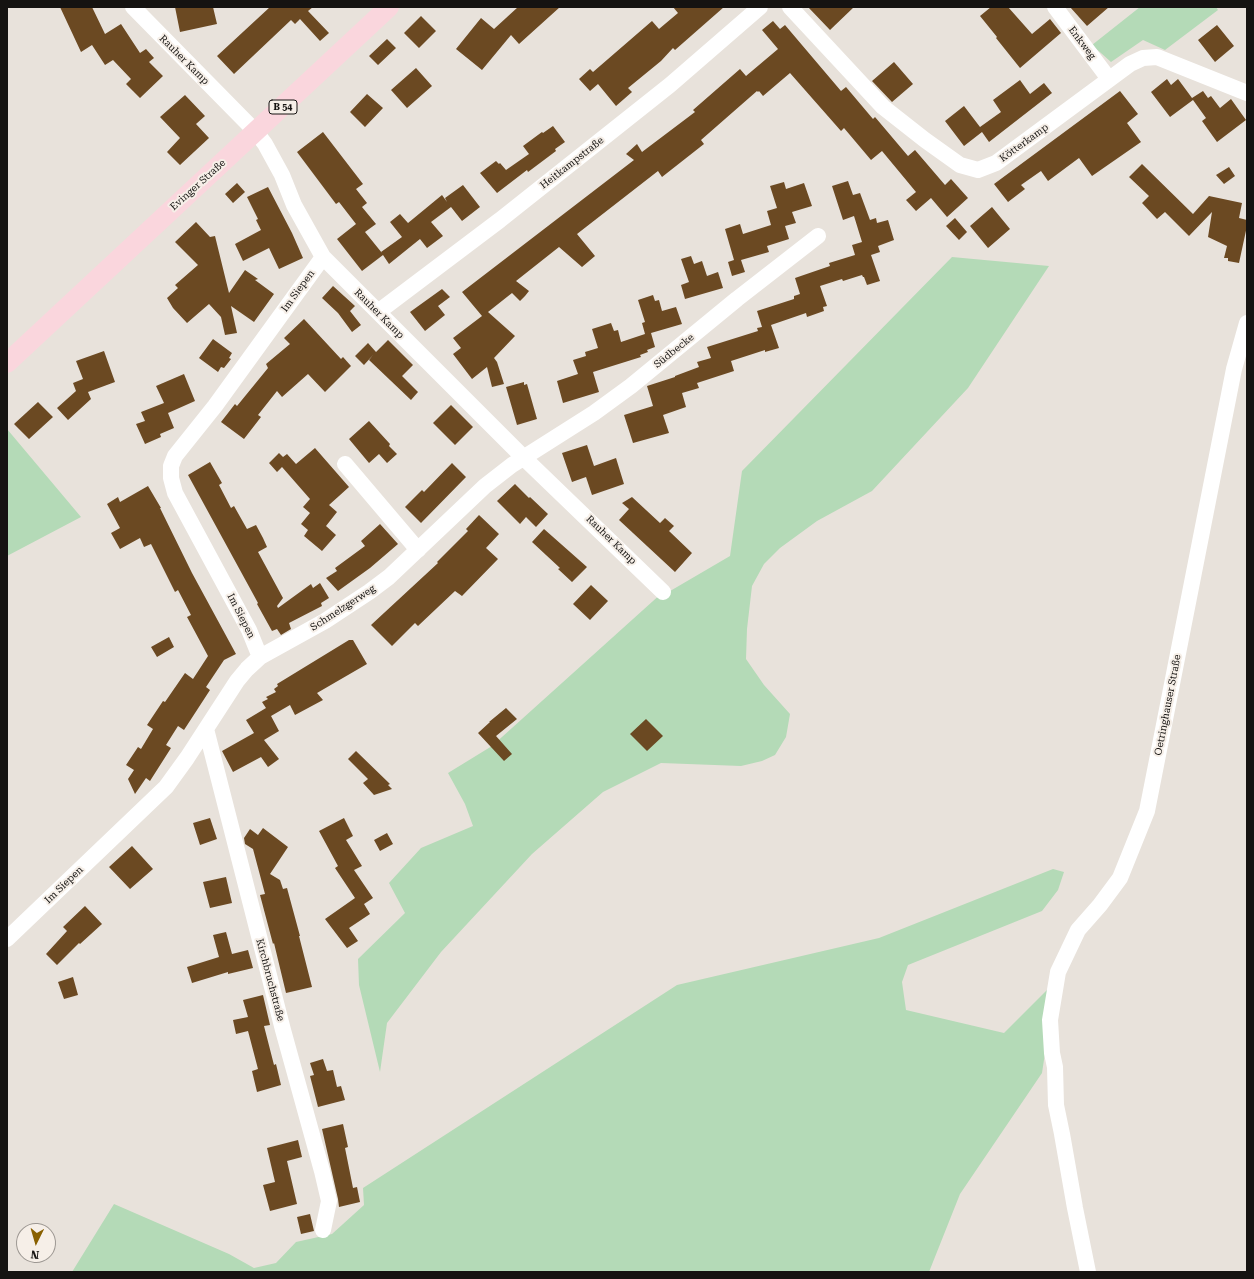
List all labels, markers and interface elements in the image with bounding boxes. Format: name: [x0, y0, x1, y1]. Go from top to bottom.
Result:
street label: Enkweg: [1066, 24, 1098, 62]
street label: Rauher Kamp: [157, 33, 211, 87]
road number: B 54: [269, 100, 297, 114]
street label: Kötterkamp: [997, 121, 1051, 165]
street label: Heitkampstraße: [538, 134, 606, 192]
street label: Evinger Straße: [168, 157, 228, 213]
street label: Im Siepen: [279, 268, 317, 314]
street label: Rauher Kamp: [352, 287, 406, 341]
street label: Südbecke: [652, 331, 696, 371]
street label: Rauher Kamp: [583, 513, 639, 567]
street label: Schmelzgerweg: [308, 583, 378, 633]
street label: Im Siepen: [225, 592, 257, 640]
street label: Oetringhauser Straße: [1152, 653, 1184, 757]
street label: Im Siepen: [42, 864, 86, 906]
street label: Kirchbruchstraße: [253, 937, 287, 1023]
north arrow: [16, 1223, 56, 1263]
text: N: [30, 1248, 40, 1261]

